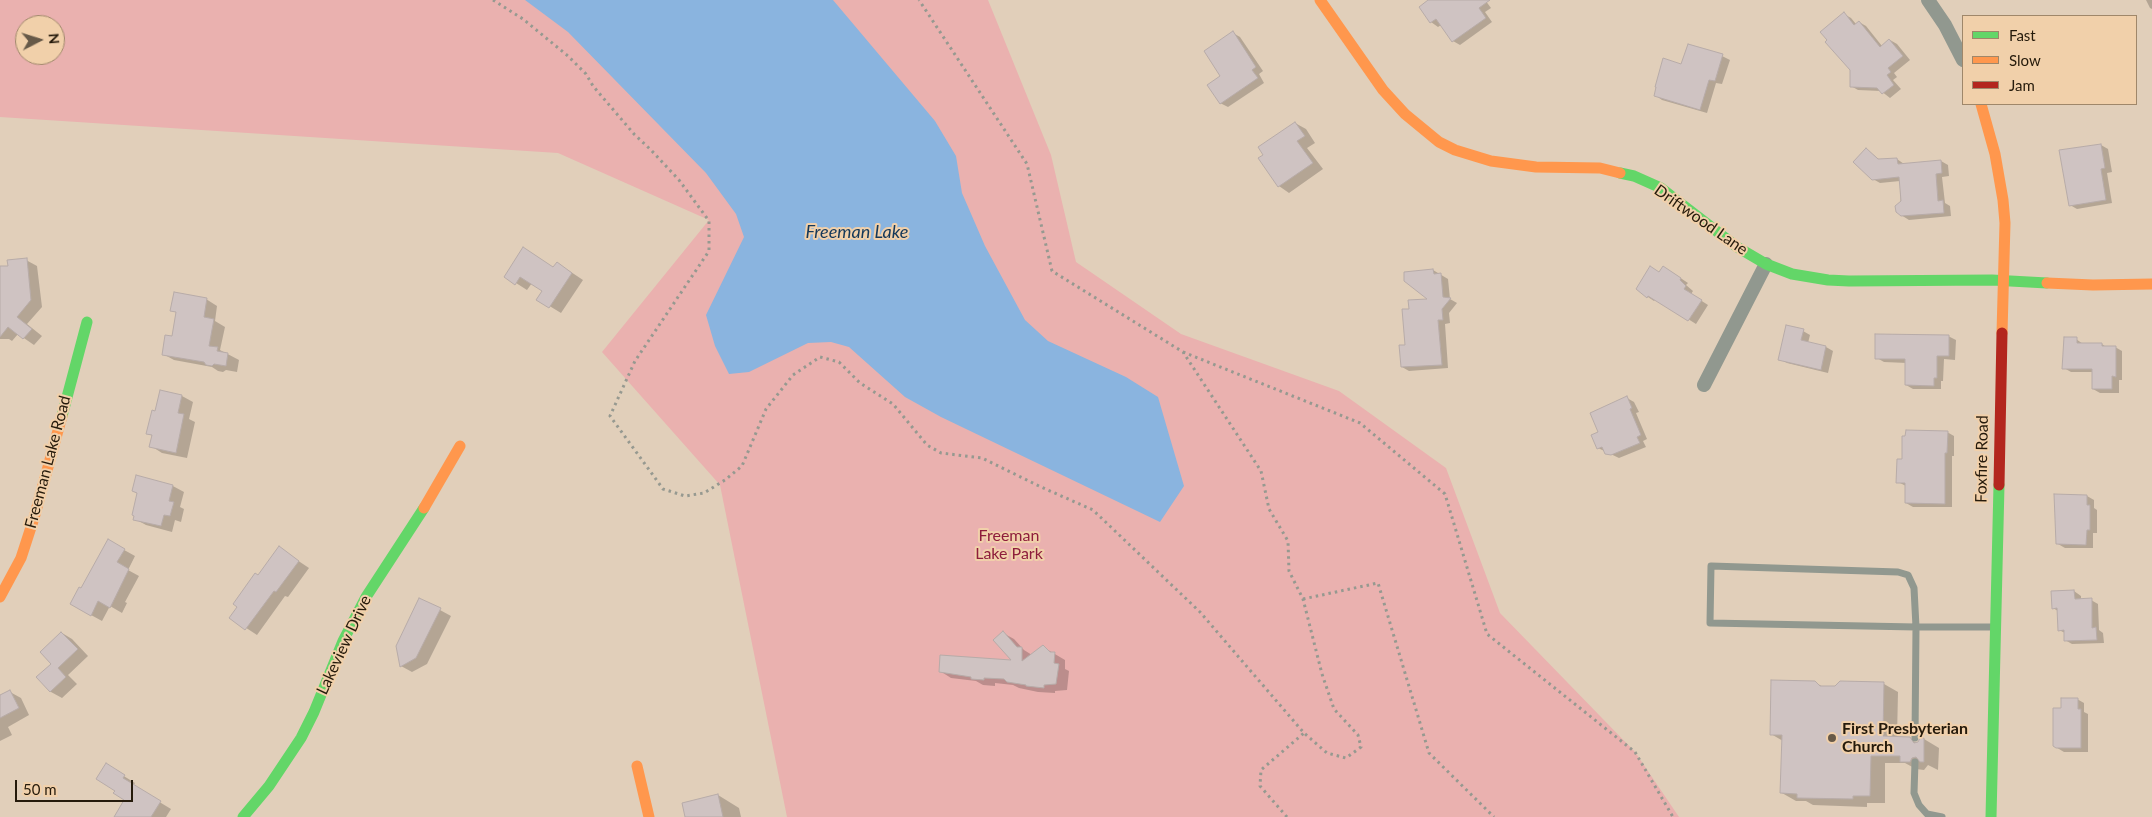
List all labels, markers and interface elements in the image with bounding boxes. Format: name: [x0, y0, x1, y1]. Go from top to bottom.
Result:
north arrow: [15, 15, 65, 65]
legend: [1962, 15, 2137, 105]
text: Fast: [2009, 26, 2036, 44]
text: N: [46, 33, 63, 45]
text: Slow: [2009, 51, 2041, 69]
text: Jam: [2009, 76, 2035, 94]
street label: Driftwood Lane: [1651, 181, 1751, 259]
water label: Freeman Lake: [806, 221, 908, 243]
street label: Freeman Lake Road: [21, 393, 75, 531]
street label: Foxfire Road: [1972, 415, 1992, 503]
park label: Freeman Lake Park: [975, 526, 1043, 564]
street label: Lakeview Drive: [313, 592, 375, 698]
place label: First Presbyterian Church: [1842, 719, 1968, 757]
marker: First Presbyterian Church: [1826, 732, 1838, 744]
scale bar: [18, 770, 135, 802]
text: 50 m: [23, 780, 57, 798]

